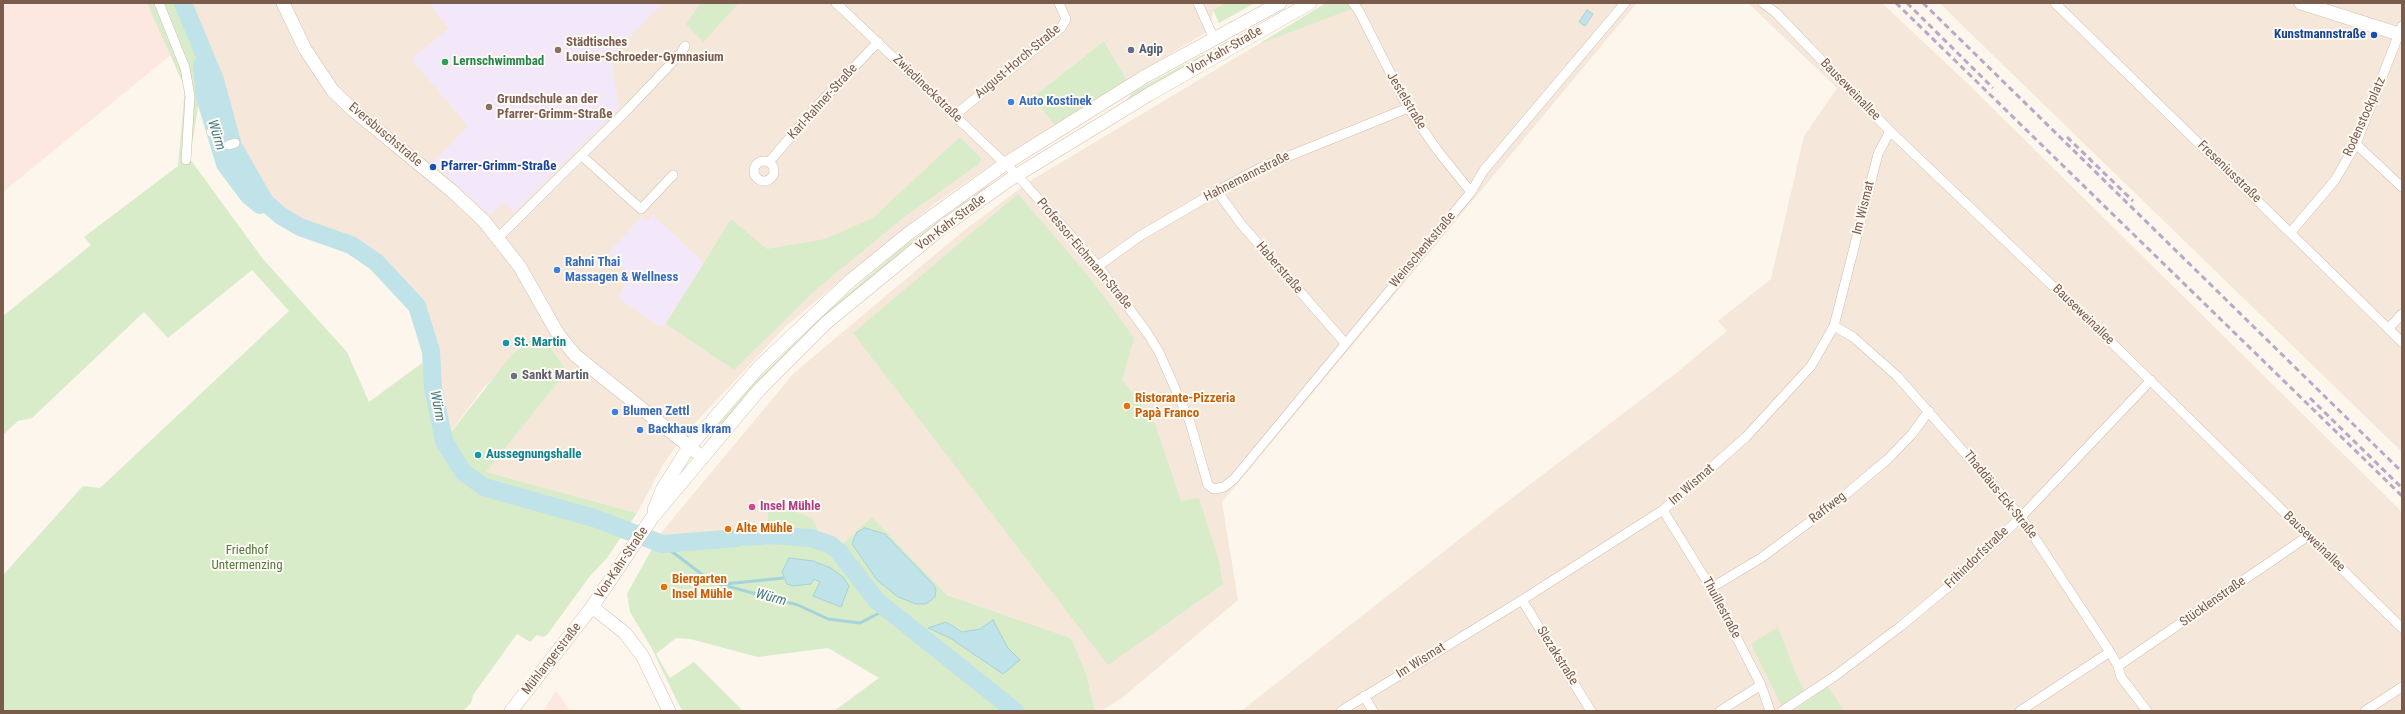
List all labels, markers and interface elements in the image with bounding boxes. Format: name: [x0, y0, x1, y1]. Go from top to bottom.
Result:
street label: August-Horch-Straße: [972, 22, 1064, 102]
street label: Von-Kahr-Straße: [1185, 23, 1265, 79]
place label: Kunstmannstraße: [2274, 27, 2366, 43]
marker: Kunstmannstraße: [2369, 30, 2379, 40]
place label: Städtisches Louise-Schroeder-Gymnasium: [566, 35, 724, 66]
place label: Agip: [1139, 42, 1163, 58]
marker: Städtisches Louise-Schroeder-Gymnasium: [553, 45, 563, 55]
marker: Agip: [1126, 45, 1136, 55]
street label: Zwiedineckstraße: [889, 52, 965, 126]
place label: Lernschwimmbad: [453, 54, 544, 70]
street label: Bauseweinallee: [1817, 56, 1883, 124]
marker: Lernschwimmbad: [440, 57, 450, 67]
street label: Karl-Rahner-Straße: [785, 61, 861, 143]
street label: Jestelstraße: [1383, 70, 1429, 132]
street label: Rodenstockplatz: [2340, 75, 2390, 159]
place label: Grundschule an der Pfarrer-Grimm-Straße: [497, 92, 612, 123]
place label: Auto Kostinek: [1019, 94, 1092, 110]
marker: Auto Kostinek: [1006, 97, 1016, 107]
street label: Eversbuschstraße: [345, 100, 425, 170]
marker: Grundschule an der Pfarrer-Grimm-Straße: [484, 102, 494, 112]
water label: Würm: [203, 118, 229, 152]
street label: Freseniusstraße: [2194, 138, 2264, 206]
street label: Hahnemannstraße: [1202, 149, 1292, 205]
place label: Pfarrer-Grimm-Straße: [441, 159, 556, 175]
marker: Pfarrer-Grimm-Straße: [428, 162, 438, 172]
street label: Im Wismat: [1850, 180, 1878, 236]
street label: Von-Kahr-Straße: [913, 192, 989, 254]
street label: Professor-Eichmann-Straße: [1033, 195, 1135, 313]
street label: Weinschenkstraße: [1387, 209, 1459, 291]
street label: Haberstraße: [1252, 239, 1306, 297]
place label: Rahni Thai Massagen & Wellness: [565, 255, 678, 286]
marker: Rahni Thai Massagen & Wellness: [552, 265, 562, 275]
street label: Bauseweinallee: [2049, 282, 2117, 348]
place label: St. Martin: [514, 335, 566, 351]
marker: St. Martin: [501, 338, 511, 348]
place label: Sankt Martin: [522, 368, 589, 384]
marker: Sankt Martin: [509, 371, 519, 381]
water label: Würm: [426, 389, 448, 423]
place label: Ristorante-Pizzeria Papà Franco: [1135, 391, 1235, 422]
marker: Ristorante-Pizzeria Papà Franco: [1122, 401, 1132, 411]
place label: Blumen Zettl: [623, 404, 689, 420]
marker: Blumen Zettl: [610, 407, 620, 417]
place label: Backhaus Ikram: [648, 422, 731, 438]
marker: Backhaus Ikram: [635, 425, 645, 435]
place label: Aussegnungshalle: [486, 447, 582, 463]
street label: Thaddäus-Eck-Straße: [1960, 448, 2040, 542]
marker: Aussegnungshalle: [473, 450, 483, 460]
street label: Im Wismat: [1666, 461, 1718, 509]
street label: Raffweg: [1807, 489, 1849, 527]
place label: Insel Mühle: [760, 499, 820, 515]
marker: Insel Mühle: [747, 502, 757, 512]
street label: Bauseweinallee: [2280, 509, 2348, 575]
place label: Alte Mühle: [736, 521, 792, 537]
street label: Von-Kahr-Straße: [592, 524, 652, 602]
marker: Alte Mühle: [723, 524, 733, 534]
street label: Frihindorfstraße: [1942, 524, 2012, 592]
park label: Friedhof Untermenzing: [211, 543, 283, 574]
place label: Biergarten Insel Mühle: [672, 572, 732, 603]
street label: Stücklenstraße: [2177, 574, 2249, 630]
street label: Thuillestraße: [1698, 575, 1744, 641]
marker: Biergarten Insel Mühle: [659, 582, 669, 592]
water label: Würm: [754, 586, 788, 610]
street label: Mühlangerstraße: [519, 620, 585, 698]
street label: Slezakstraße: [1533, 624, 1581, 688]
street label: Im Wismat: [1394, 640, 1448, 682]

